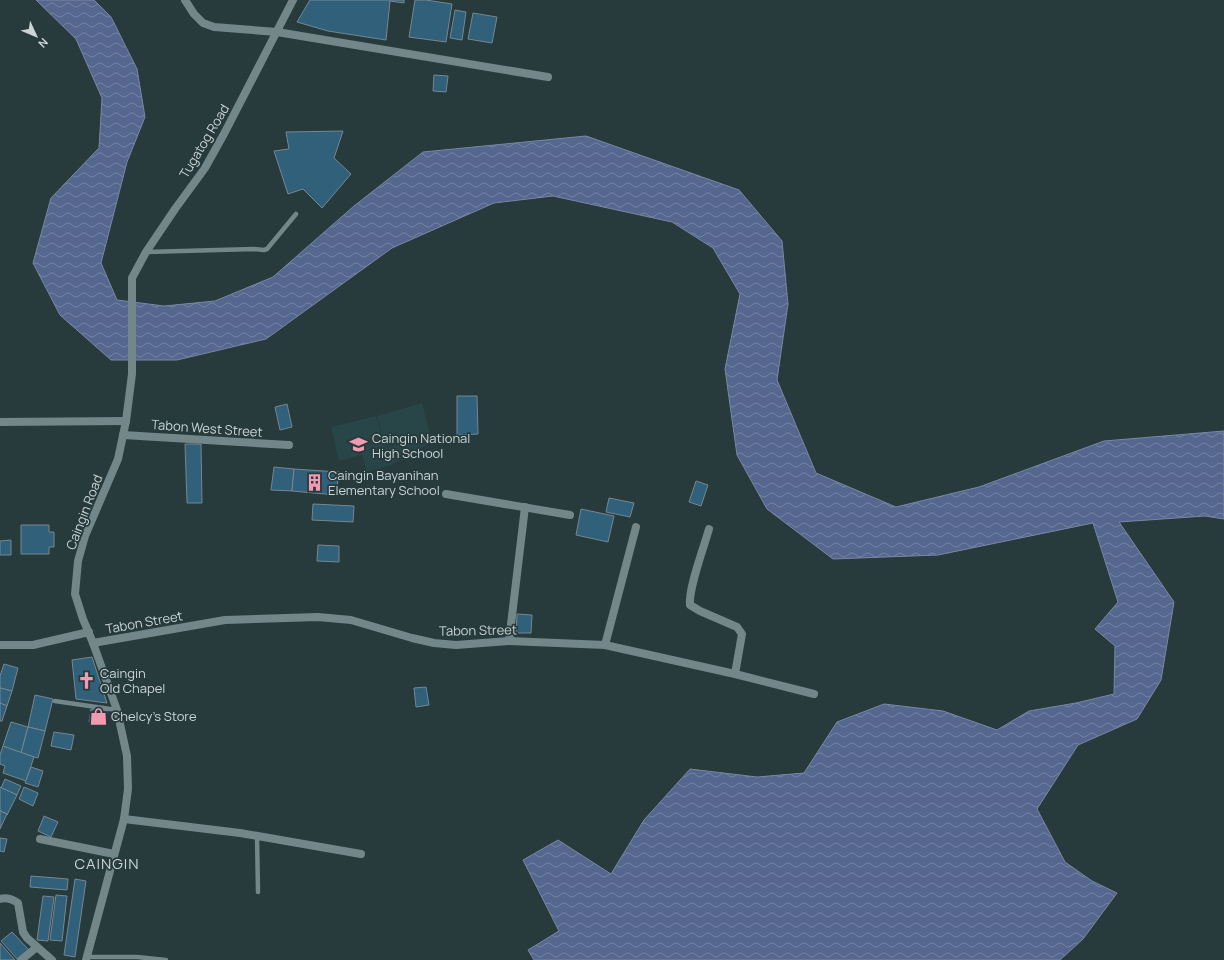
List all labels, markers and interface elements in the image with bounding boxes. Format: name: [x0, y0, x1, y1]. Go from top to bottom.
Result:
north arrow: [16, 16, 56, 56]
text: N: [35, 35, 52, 51]
street label: Tugatog Road: [175, 101, 233, 181]
street label: Tabon West Street: [151, 415, 263, 441]
place label: Caingin National High School: [372, 429, 470, 462]
school or university icon: Caingin National High School: [349, 435, 369, 455]
place label: Caingin Bayanihan Elementary School: [328, 466, 440, 499]
street label: Caingin Road: [61, 472, 107, 552]
building icon: Caingin Bayanihan Elementary School: [305, 472, 325, 492]
street label: Tabon Street: [104, 606, 184, 638]
street label: Tabon Street: [439, 620, 517, 640]
place label: Caingin Old Chapel: [100, 664, 165, 697]
church icon: Caingin Old Chapel: [77, 670, 97, 690]
shop icon: Chelcy's Store: [88, 706, 108, 726]
place label: Chelcy's Store: [111, 707, 197, 725]
district label: CAINGIN: [74, 853, 140, 874]

